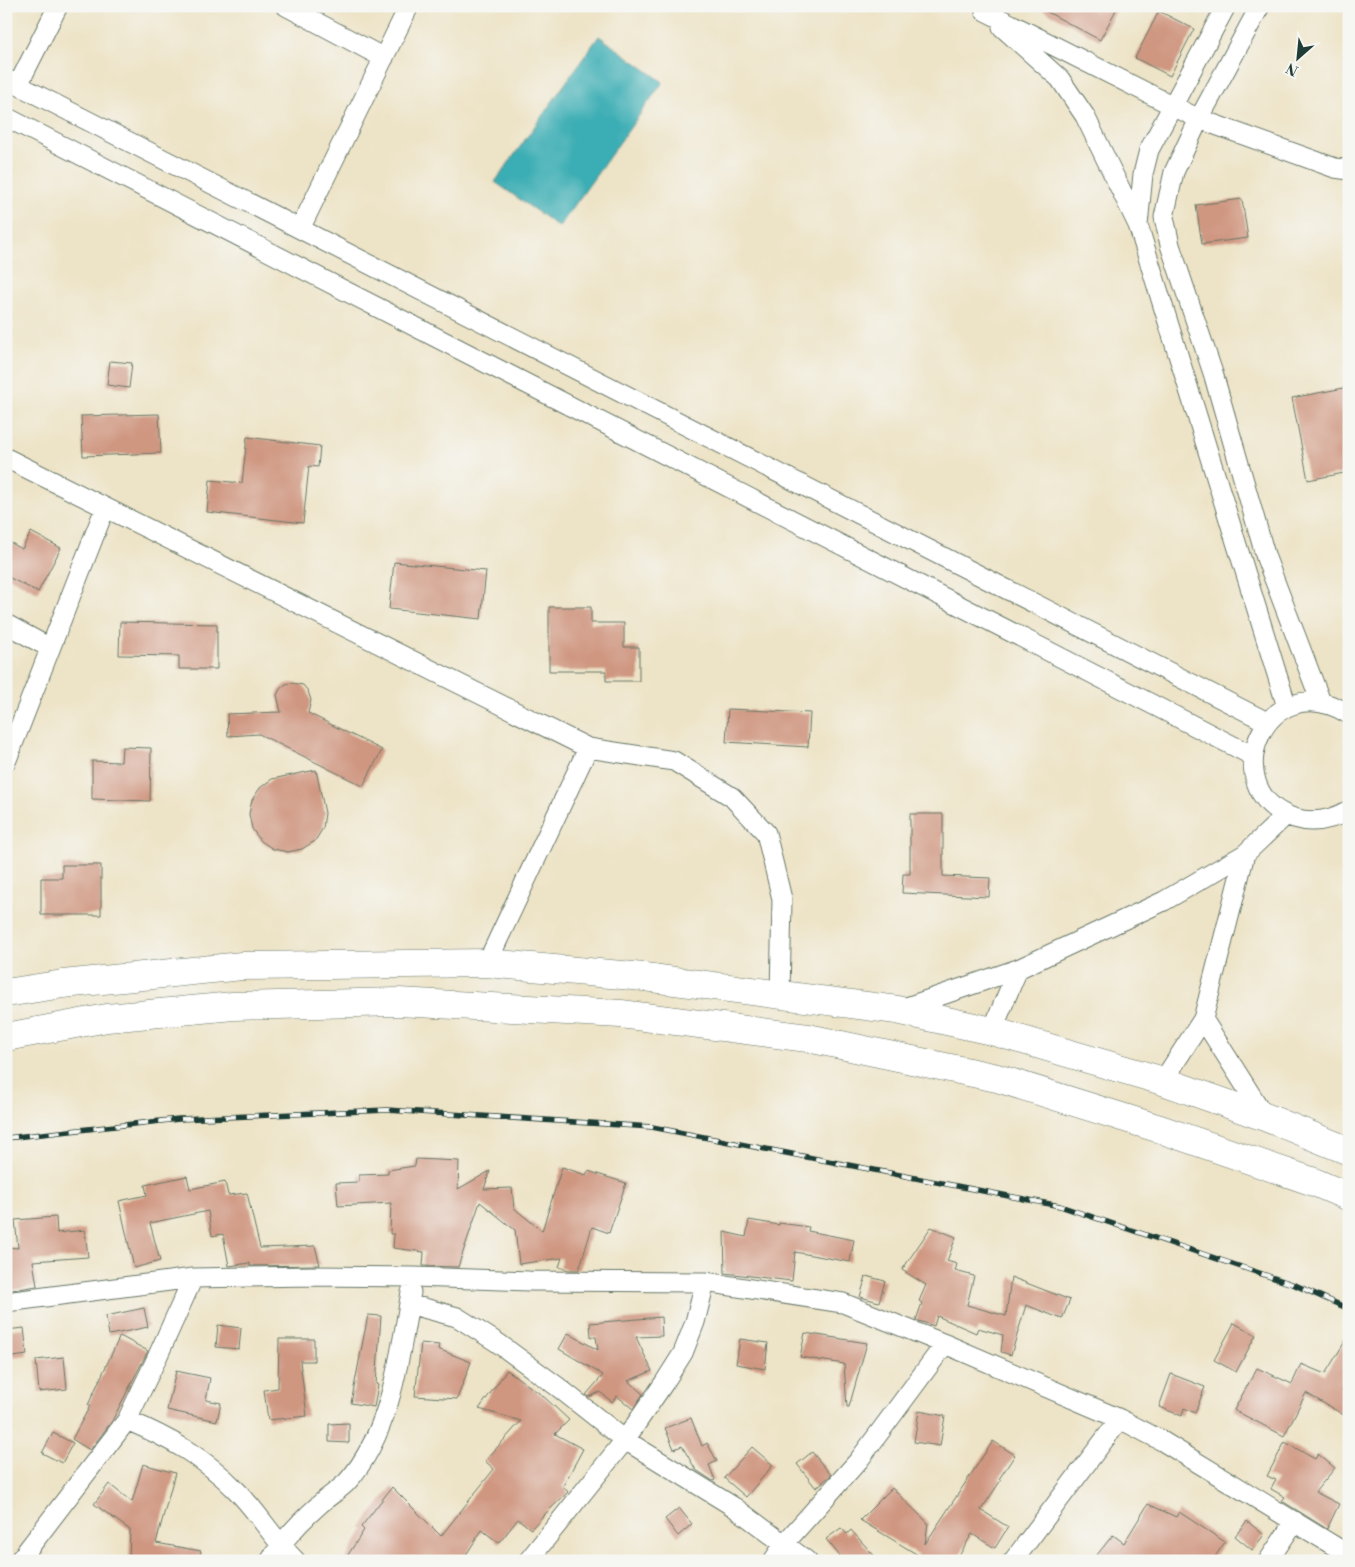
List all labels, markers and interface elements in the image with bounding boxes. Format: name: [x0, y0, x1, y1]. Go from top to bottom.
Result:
north arrow: [1272, 32, 1322, 82]
text: N: [1284, 58, 1302, 79]

